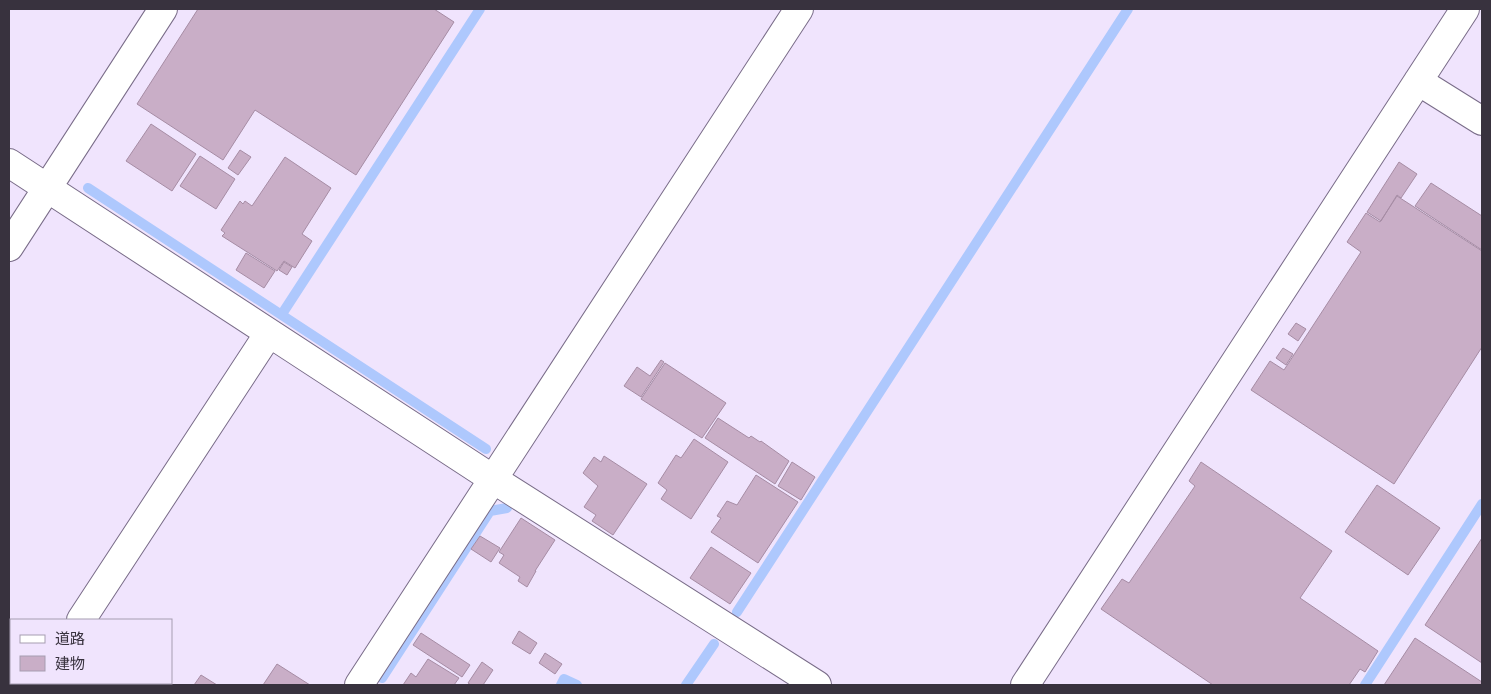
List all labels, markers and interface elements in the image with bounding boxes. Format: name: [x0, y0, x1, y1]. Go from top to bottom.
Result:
legend: [10, 619, 172, 684]
text: 道路: [55, 629, 85, 648]
text: 建物: [55, 654, 85, 673]

